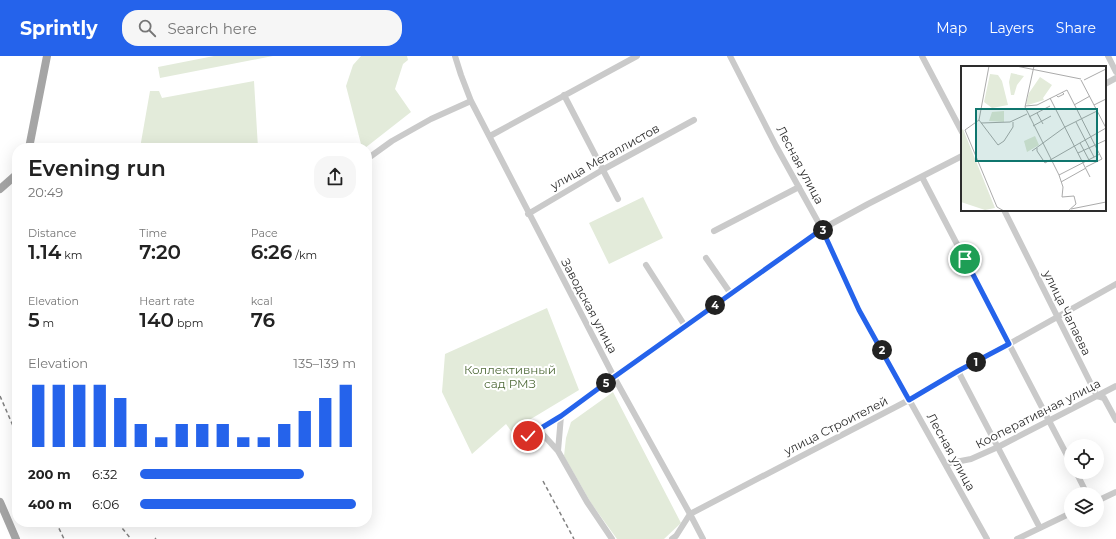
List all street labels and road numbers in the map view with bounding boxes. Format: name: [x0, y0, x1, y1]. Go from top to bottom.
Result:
street label: улица Металлистов: [547, 120, 662, 193]
street label: Лесная улица: [773, 123, 827, 207]
street label: Заводская улица: [558, 256, 621, 356]
street label: улица Чапаева: [1040, 267, 1095, 358]
street label: Кооперативная улица: [973, 375, 1103, 452]
street label: улица Строителей: [780, 393, 890, 459]
street label: Лесная улица: [924, 410, 979, 493]

